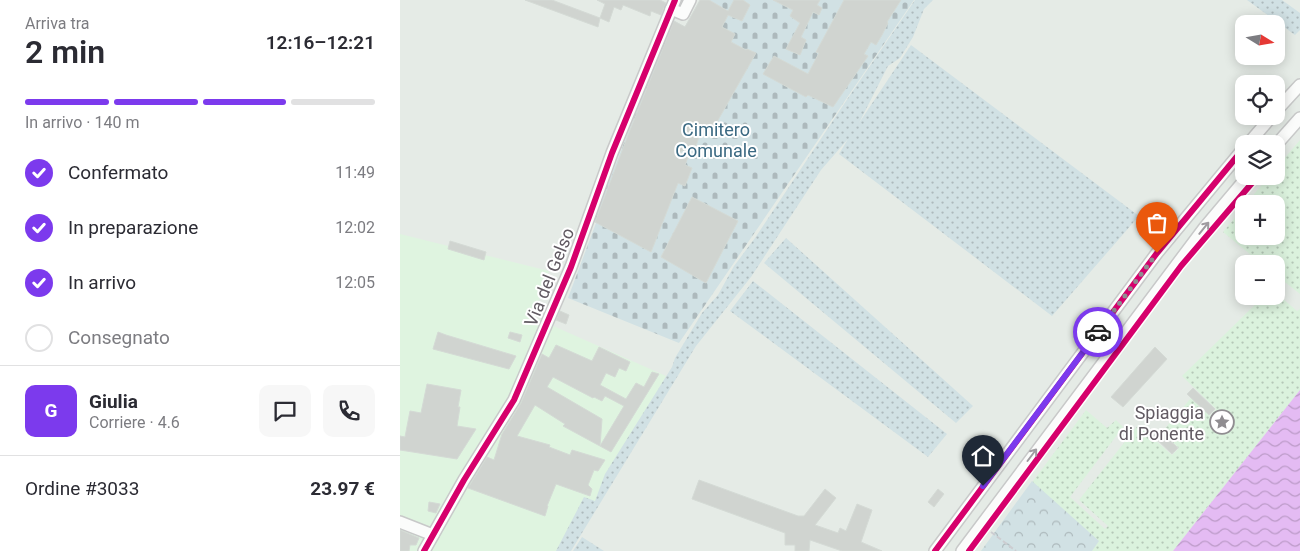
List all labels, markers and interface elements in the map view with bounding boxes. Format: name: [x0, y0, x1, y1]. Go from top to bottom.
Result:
text: Arriva tra: [25, 14, 90, 33]
north arrow: [1235, 15, 1285, 65]
map controls: [1235, 15, 1285, 305]
text: 12:16–12:21: [266, 31, 375, 54]
text: 2 min: [25, 33, 105, 71]
button: locate: [1235, 75, 1285, 125]
text: In arrivo · 140 m: [25, 113, 139, 132]
park label: Cimitero Comunale: [675, 119, 757, 161]
button: layers: [1235, 135, 1285, 185]
icon: check: [25, 159, 53, 187]
text: Confermato: [68, 161, 168, 184]
text: 11:49: [335, 163, 375, 182]
button: +: [1235, 195, 1285, 245]
pin: [1136, 202, 1178, 253]
icon: bag: [1143, 209, 1171, 237]
icon: check: [25, 214, 53, 242]
text: In preparazione: [68, 216, 198, 239]
text: 12:02: [335, 218, 375, 237]
one-way arrow: [1199, 221, 1209, 235]
street label: Via del Gelso: [520, 225, 578, 329]
button: −: [1235, 255, 1285, 305]
icon: check: [25, 269, 53, 297]
text: In arrivo: [68, 271, 136, 294]
text: 12:05: [335, 273, 375, 292]
courier: [1073, 307, 1123, 357]
icon: car: [1084, 318, 1112, 346]
text: Consegnato: [68, 326, 170, 349]
button: chat: [259, 385, 311, 437]
button: phone: [323, 385, 375, 437]
text: Giulia: [89, 390, 138, 413]
text: G: [45, 399, 57, 422]
place label: Spiaggia di Ponente: [1119, 402, 1204, 444]
place icon: Spiaggia di Ponente: [1209, 409, 1235, 435]
text: Corriere · 4.6: [89, 413, 180, 432]
pin: [962, 435, 1004, 486]
icon: home: [969, 442, 997, 470]
one-way arrow: [1027, 448, 1037, 462]
text: Ordine #3033: [25, 477, 139, 500]
text: 23.97 €: [310, 477, 375, 500]

